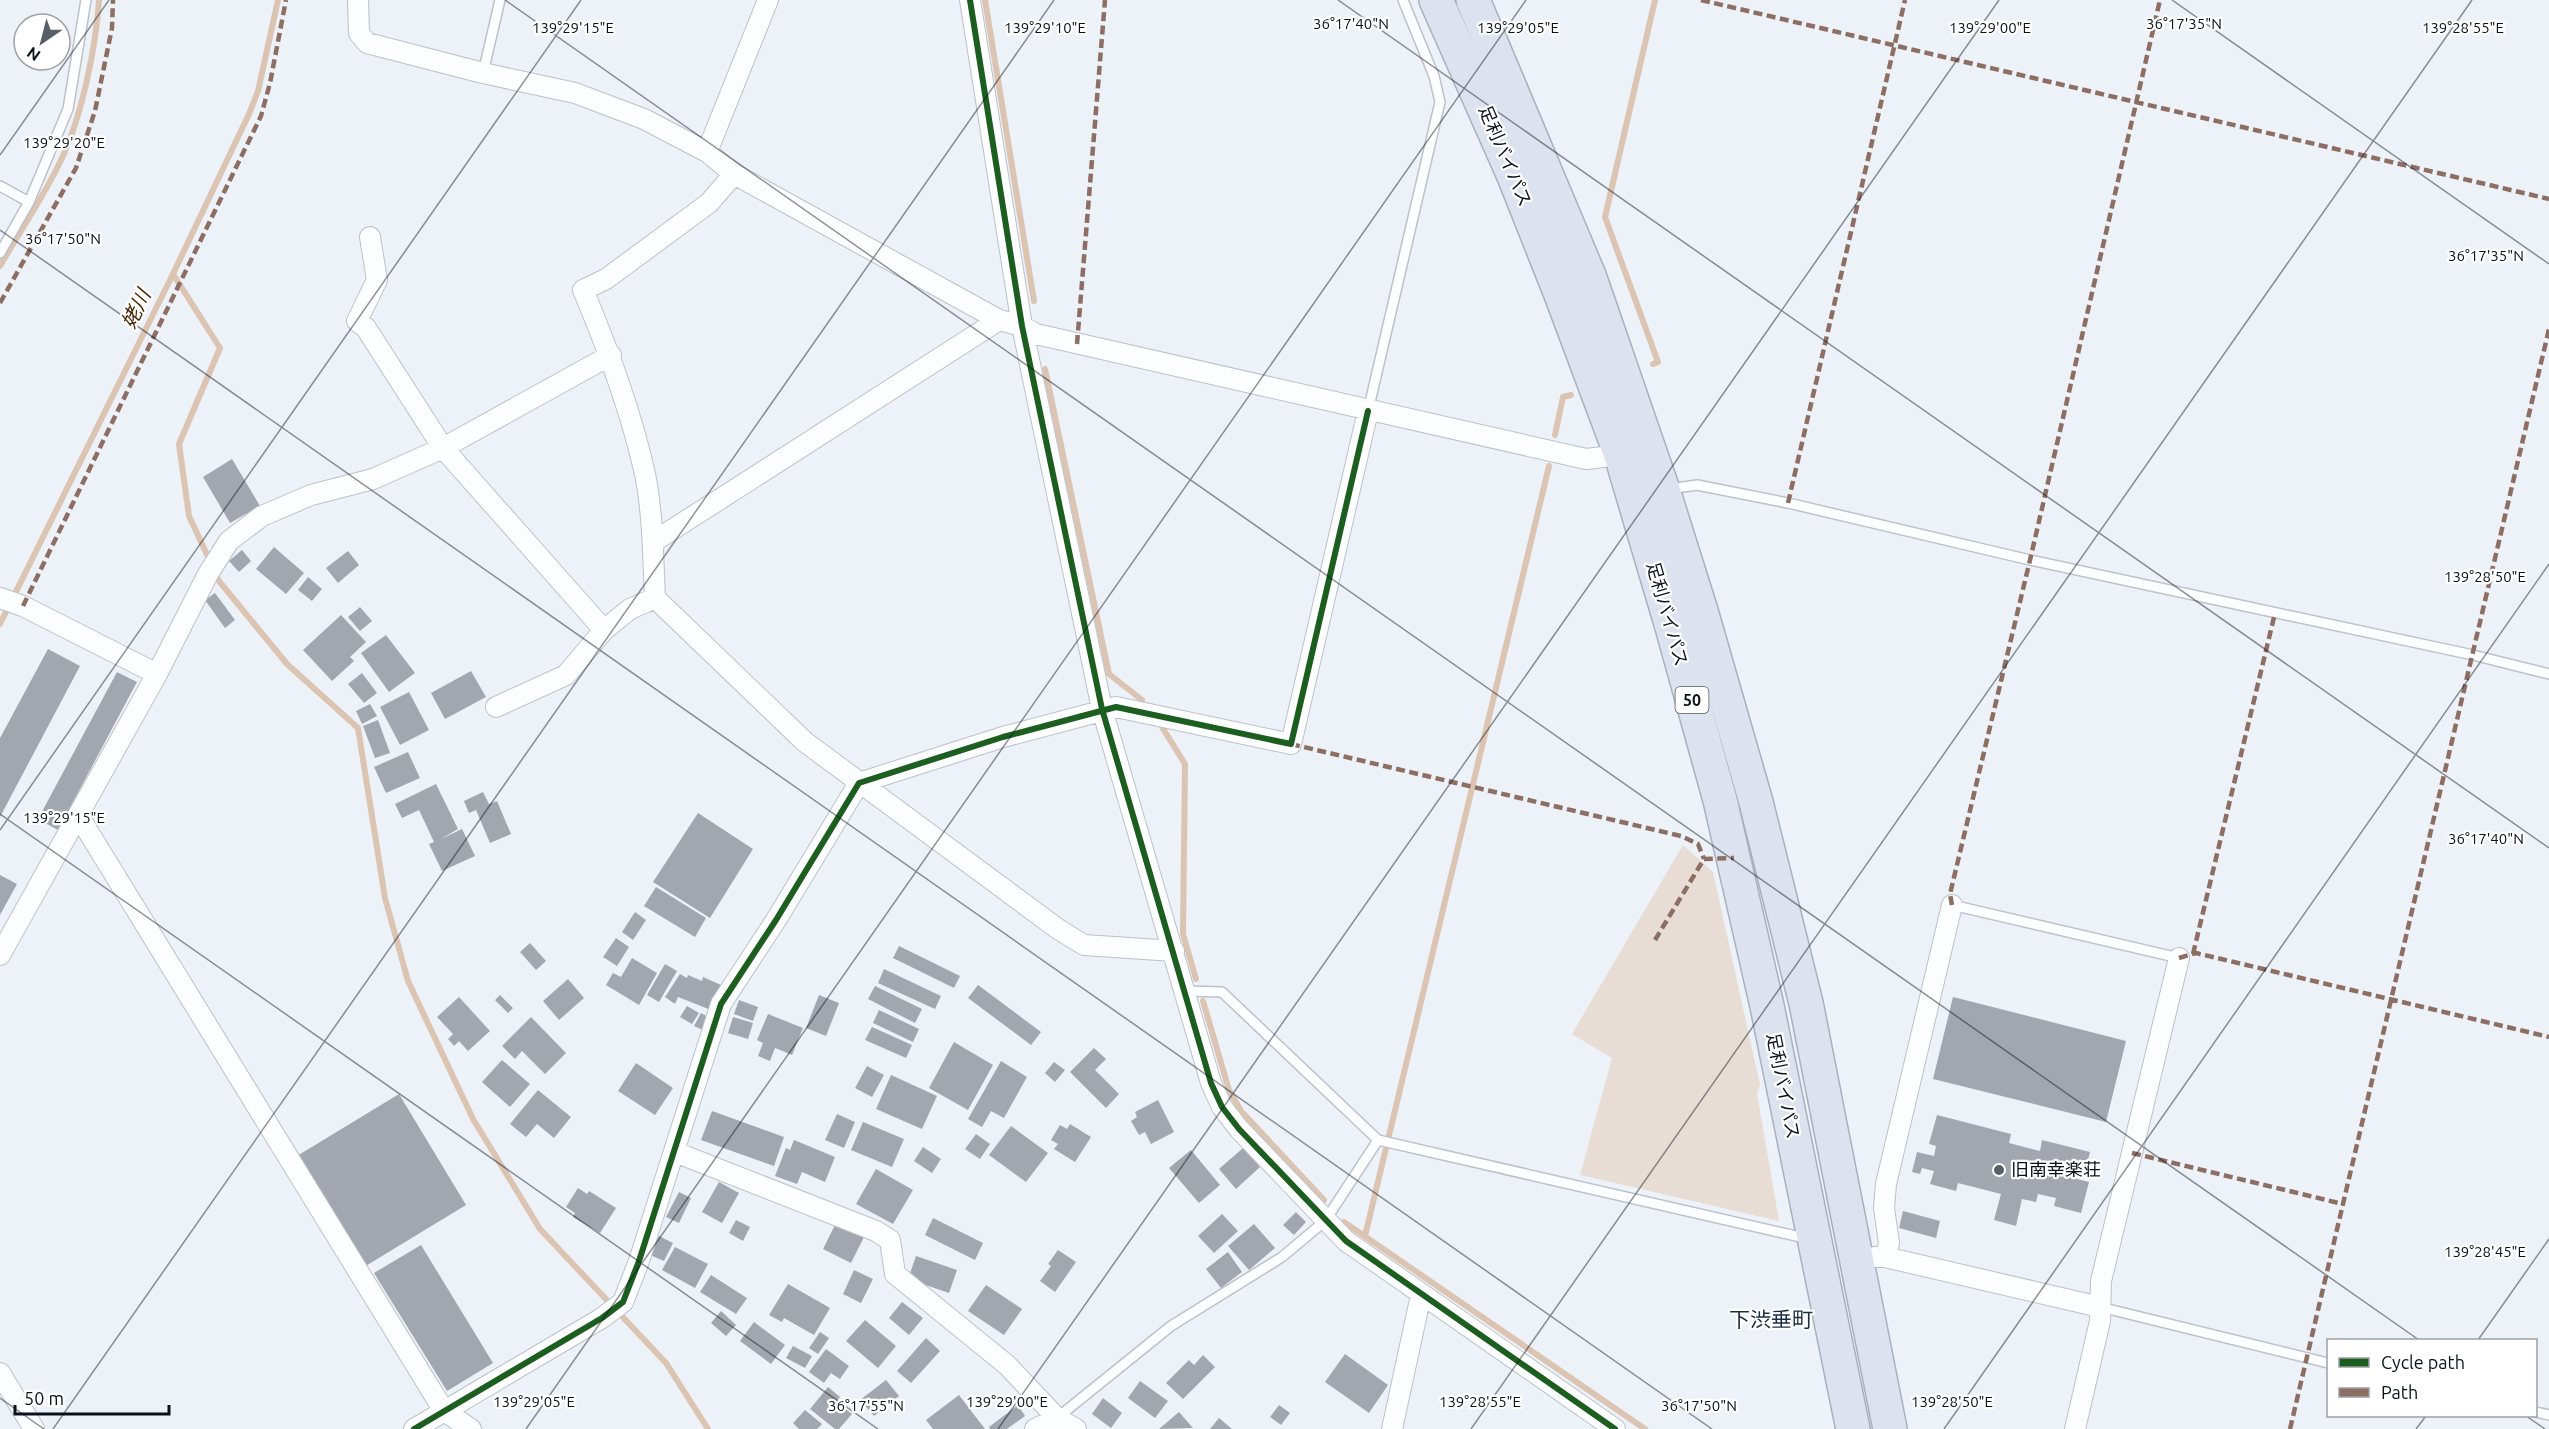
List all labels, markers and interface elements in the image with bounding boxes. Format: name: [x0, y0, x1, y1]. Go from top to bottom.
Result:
north arrow: [12, 12, 72, 72]
text: 36°17'40"N: [1313, 15, 1389, 32]
text: 36°17'35"N: [2146, 15, 2222, 32]
text: 139°29'15"E: [532, 19, 614, 36]
text: 139°29'10"E: [1004, 19, 1086, 36]
text: 139°29'05"E: [1477, 19, 1559, 36]
text: 139°29'00"E: [1949, 19, 2031, 36]
text: 139°28'55"E: [2422, 19, 2504, 36]
text: N: [23, 43, 43, 65]
street label: 足利バイパス: [1476, 102, 1536, 209]
text: 139°29'20"E: [23, 134, 105, 151]
text: 36°17'50"N: [25, 230, 101, 247]
text: 36°17'35"N: [2448, 247, 2524, 264]
water label: 姥川: [116, 284, 156, 332]
street label: 足利バイパス: [1644, 559, 1692, 668]
text: 139°28'50"E: [2444, 568, 2526, 585]
road number: 50: [1676, 687, 1708, 713]
text: 139°29'15"E: [23, 809, 105, 826]
text: 36°17'40"N: [2448, 830, 2524, 847]
street label: 足利バイパス: [1764, 1031, 1804, 1141]
place label: 旧南幸楽荘: [2011, 1159, 2101, 1179]
marker: 旧南幸楽荘: [1992, 1163, 2006, 1177]
text: 139°28'45"E: [2444, 1243, 2526, 1260]
district label: 下渋垂町: [1729, 1307, 1813, 1331]
legend: [2327, 1339, 2537, 1417]
text: Cycle path: [2381, 1352, 2465, 1372]
scale bar: [15, 1378, 170, 1416]
text: Path: [2381, 1382, 2418, 1402]
text: 50 m: [24, 1388, 64, 1408]
text: 139°29'05"E: [493, 1393, 575, 1410]
text: 139°29'00"E: [966, 1393, 1048, 1410]
text: 139°28'55"E: [1439, 1393, 1521, 1410]
text: 139°28'50"E: [1911, 1393, 1993, 1410]
text: 36°17'55"N: [828, 1397, 904, 1414]
text: 36°17'50"N: [1661, 1397, 1737, 1414]

